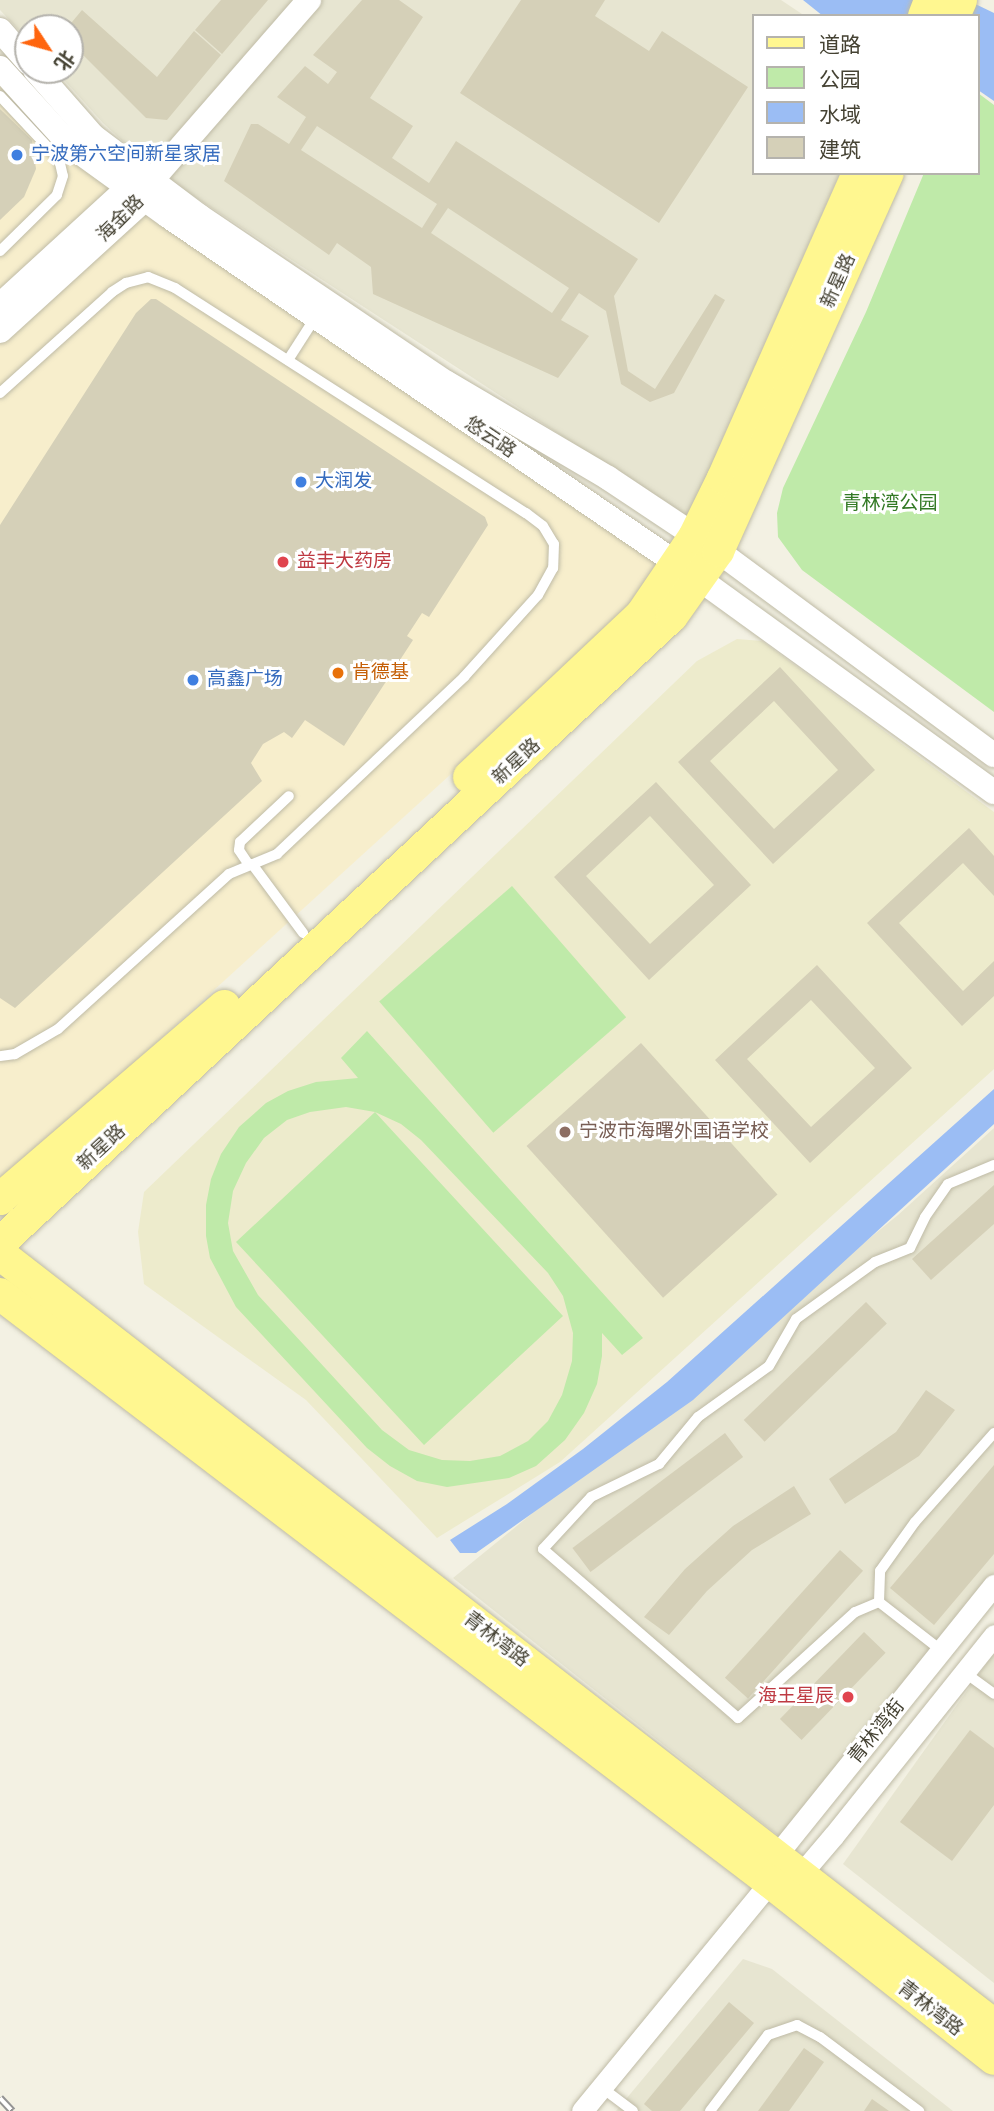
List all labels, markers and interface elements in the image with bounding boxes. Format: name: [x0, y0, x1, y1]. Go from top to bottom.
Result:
north arrow: [14, 14, 84, 84]
legend: [752, 14, 980, 175]
text: 道路: [819, 33, 861, 57]
text: 北: [50, 46, 79, 74]
text: 公园: [819, 68, 861, 92]
text: 水域: [819, 103, 861, 127]
text: 建筑: [819, 138, 861, 162]
place label: 宁波第六空间新星家居: [31, 144, 221, 166]
marker: 宁波第六空间新星家居: [9, 147, 25, 163]
street label: 海金路: [93, 191, 149, 247]
street label: 新星路: [817, 250, 861, 312]
street label: 悠云路: [460, 413, 520, 463]
place label: 大润发: [315, 471, 372, 493]
marker: 大润发: [293, 474, 309, 490]
park label: 青林湾公园: [843, 493, 937, 515]
place label: 益丰大药房: [297, 551, 392, 573]
marker: 益丰大药房: [275, 554, 291, 570]
place label: 肯德基: [352, 662, 409, 684]
marker: 肯德基: [330, 665, 346, 681]
place label: 高鑫广场: [207, 669, 283, 691]
marker: 高鑫广场: [185, 672, 201, 688]
street label: 新星路: [488, 734, 546, 790]
street label: 新星路: [73, 1120, 131, 1176]
place label: 宁波市海曙外国语学校: [579, 1121, 769, 1143]
marker: 宁波市海曙外国语学校: [557, 1124, 573, 1140]
street label: 青林湾路: [459, 1608, 533, 1672]
place label: 海王星辰: [758, 1686, 834, 1708]
marker: 海王星辰: [840, 1689, 856, 1705]
street label: 青林湾街: [844, 1695, 910, 1769]
street label: 青林湾路: [893, 1977, 967, 2041]

